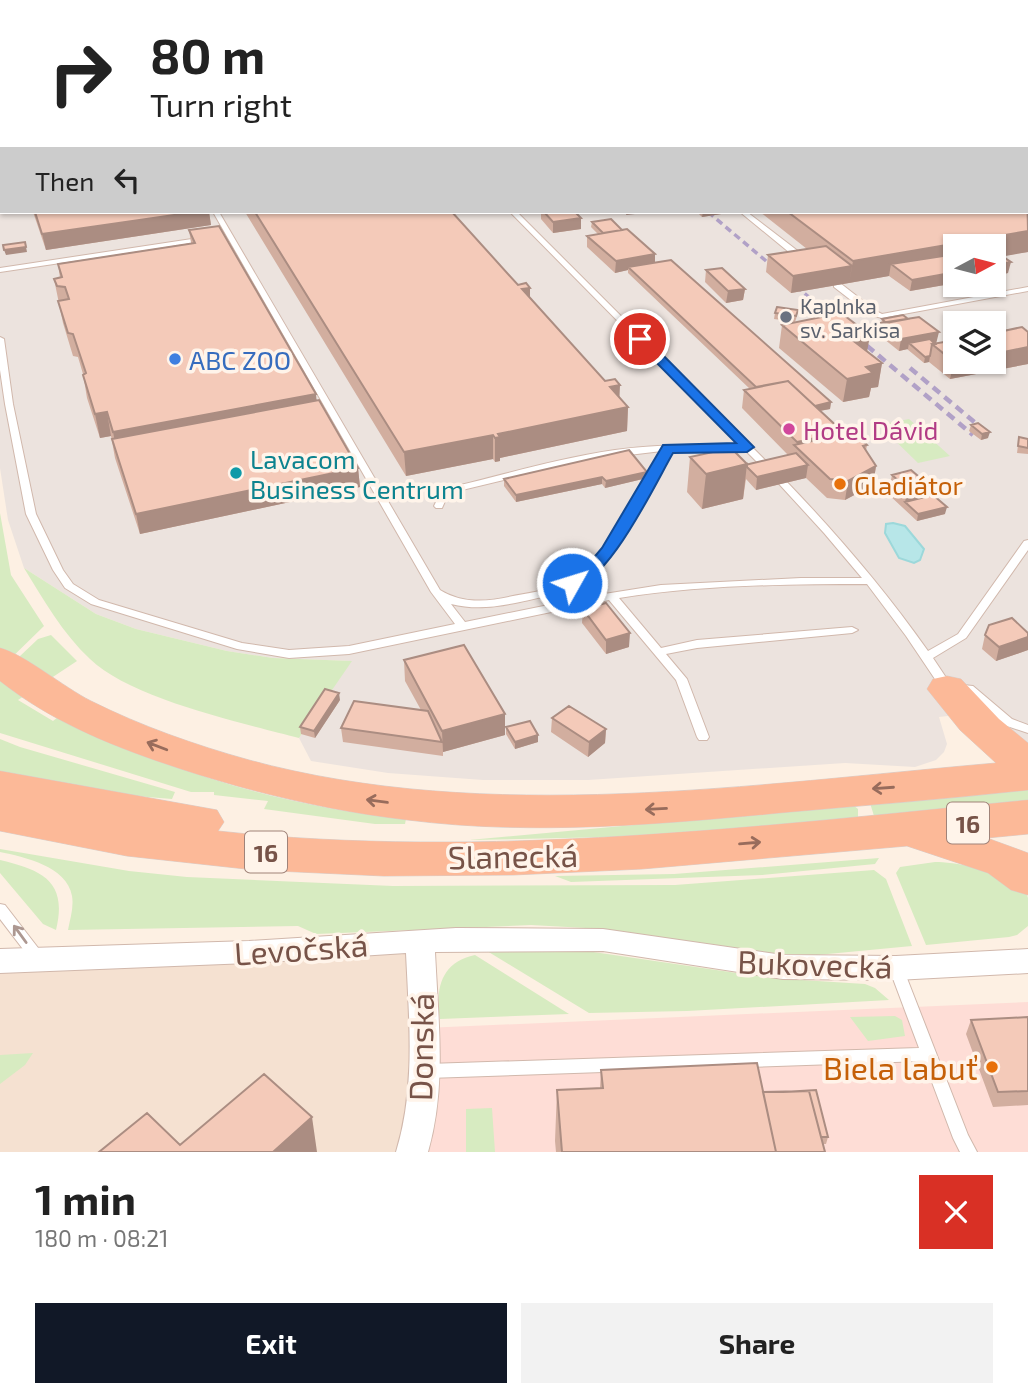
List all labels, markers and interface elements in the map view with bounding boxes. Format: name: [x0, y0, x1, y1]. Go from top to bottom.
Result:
text: 80 m: [150, 25, 265, 84]
icon: right: [35, 28, 126, 119]
text: Turn right: [150, 85, 292, 123]
icon: left: [108, 161, 146, 199]
text: Then: [35, 165, 94, 196]
north arrow: [943, 234, 1006, 298]
map controls: [943, 234, 1006, 374]
place label: Kaplnka sv. Sarkisa: [800, 293, 900, 342]
pin: [610, 309, 670, 369]
marker: Kaplnka sv. Sarkisa: [778, 309, 794, 325]
button: layers: [943, 311, 1006, 374]
icon: arrive: [621, 320, 659, 358]
place label: ABC ZOO: [189, 344, 291, 375]
marker: ABC ZOO: [167, 351, 183, 367]
place label: Hotel Dávid: [803, 414, 939, 445]
marker: Hotel Dávid: [781, 421, 797, 437]
place label: Lavacom Business Centrum: [250, 443, 464, 504]
marker: Lavacom Business Centrum: [228, 465, 244, 481]
place label: Gladiátor: [854, 469, 963, 500]
marker: Gladiátor: [832, 476, 848, 492]
position arrow: [535, 546, 609, 620]
one-way arrow: [146, 738, 168, 751]
one-way arrow: [872, 782, 894, 795]
one-way arrow: [366, 795, 389, 808]
one-way arrow: [645, 802, 668, 815]
road number: 16: [947, 802, 989, 844]
road number: 16: [245, 832, 287, 872]
street label: Slanecká: [448, 835, 578, 875]
one-way arrow: [738, 836, 761, 849]
street label: Levočská: [233, 924, 369, 972]
one-way arrow: [13, 925, 27, 944]
street label: Bukovecká: [737, 941, 893, 985]
street label: Donská: [400, 993, 440, 1101]
place label: Biela labuť: [823, 1048, 978, 1086]
marker: Biela labuť: [984, 1059, 1000, 1075]
text: 1 min: [35, 1173, 136, 1223]
button: close: [919, 1175, 993, 1249]
text: 180 m · 08:21: [35, 1224, 168, 1252]
button: Exit: [35, 1303, 507, 1383]
button: Share: [521, 1303, 993, 1383]

